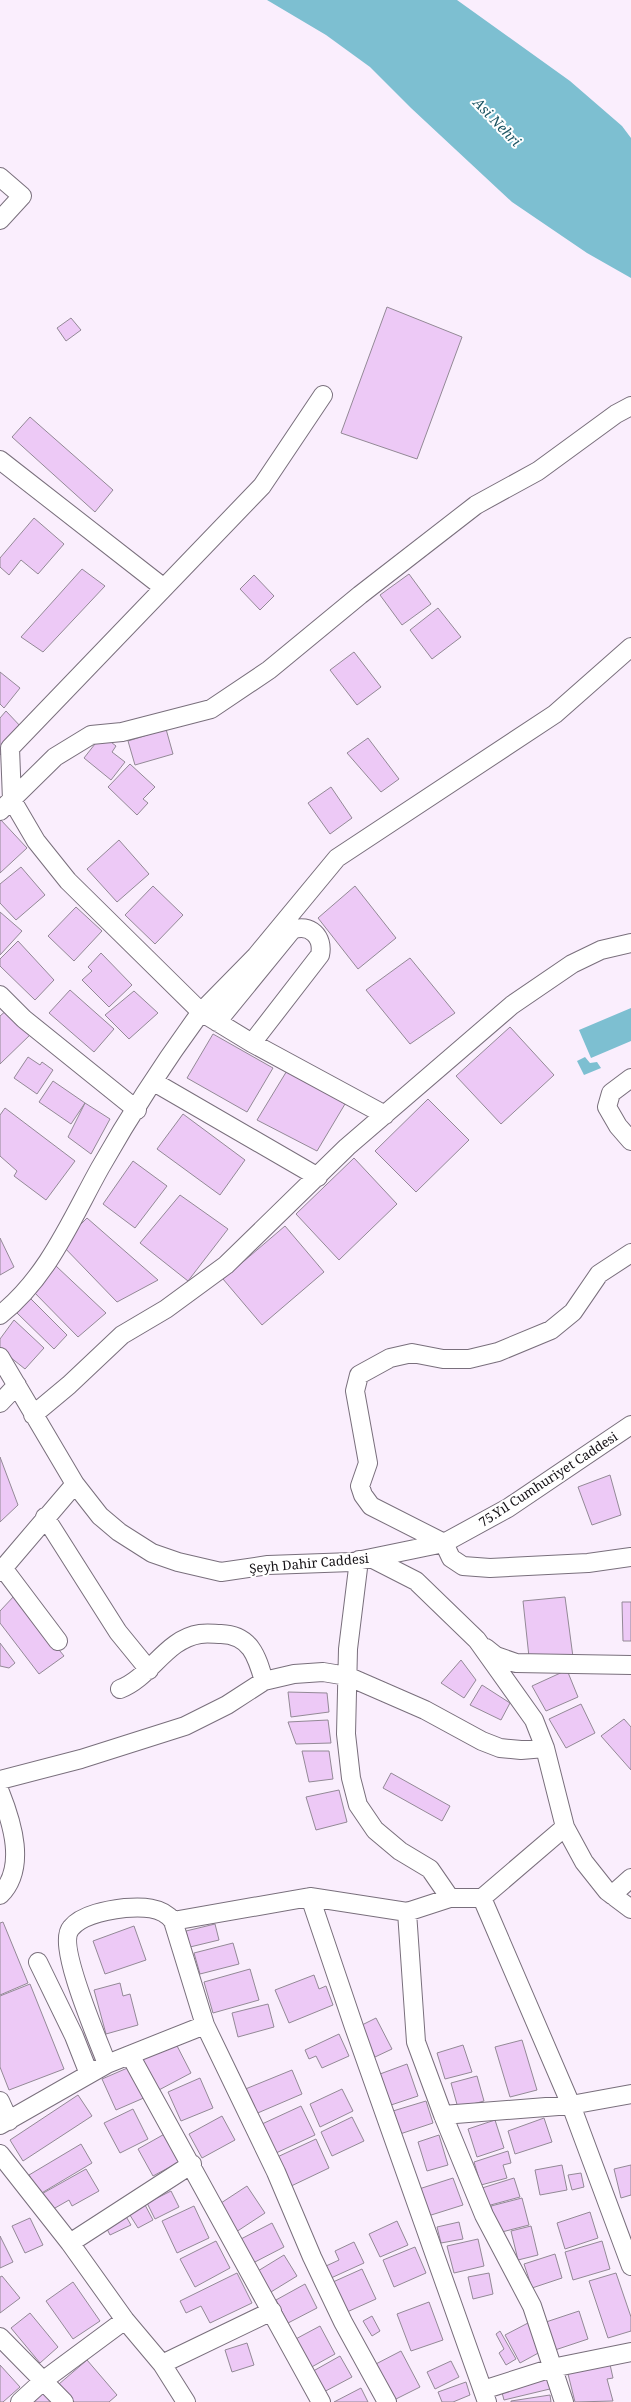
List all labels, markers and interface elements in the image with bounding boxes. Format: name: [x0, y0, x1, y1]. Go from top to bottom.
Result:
water label: Asi Nehri: [469, 92, 526, 151]
street label: 75.Yıl Cumhuriyet Caddesi: [475, 1427, 621, 1531]
street label: Şeyh Dahir Caddesi: [248, 1549, 370, 1577]

